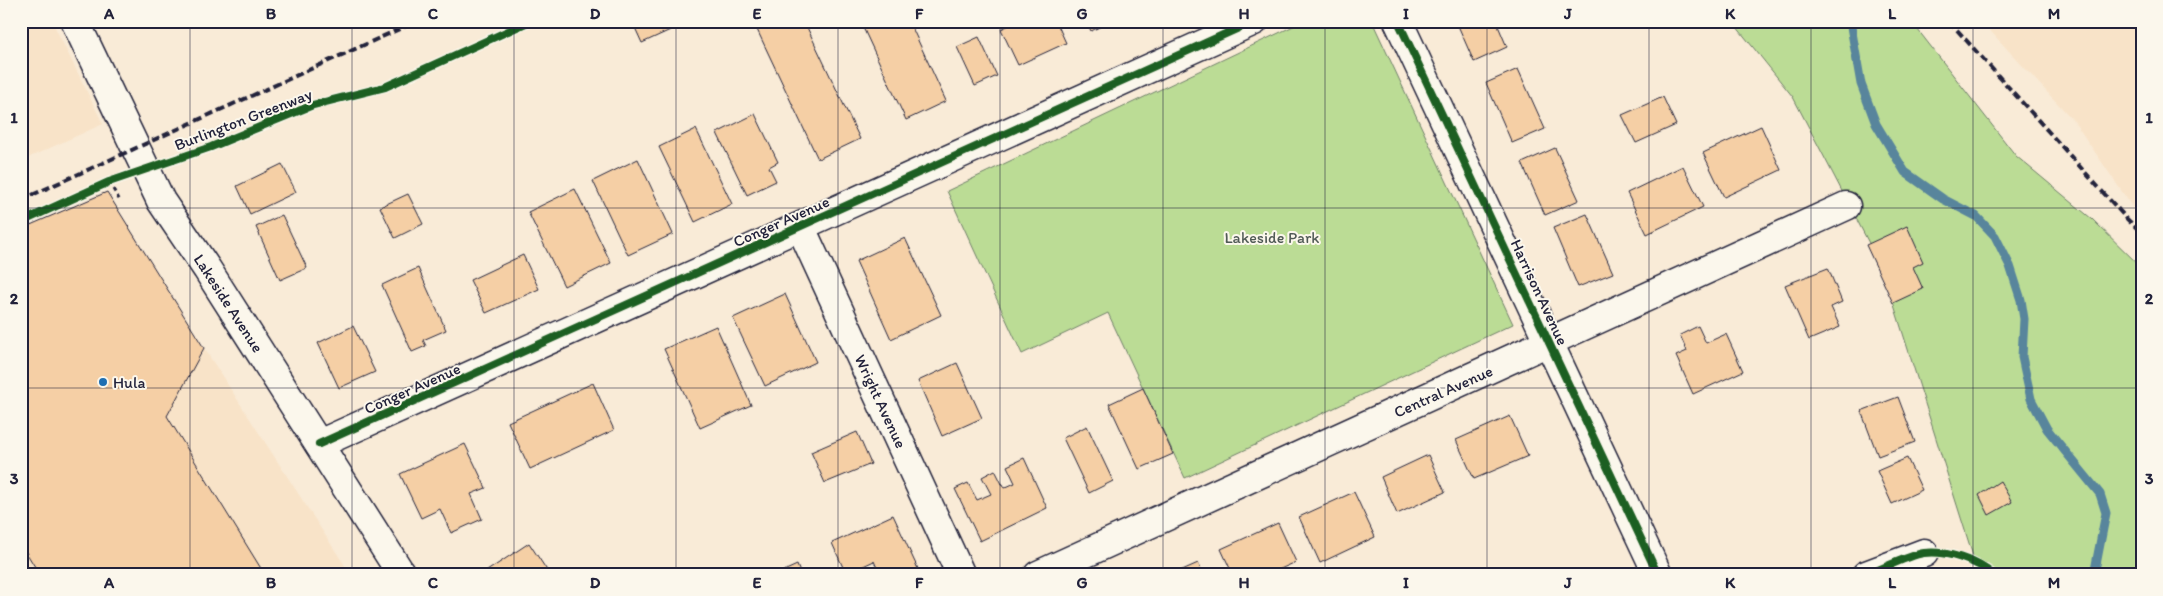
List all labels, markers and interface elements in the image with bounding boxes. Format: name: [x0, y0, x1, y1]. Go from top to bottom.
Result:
text: A: [103, 4, 115, 23]
text: B: [266, 4, 277, 23]
text: C: [428, 4, 439, 23]
text: D: [590, 4, 601, 23]
text: E: [753, 4, 762, 23]
text: F: [915, 4, 924, 23]
text: G: [1076, 4, 1088, 23]
text: H: [1238, 4, 1250, 23]
text: I: [1403, 4, 1409, 23]
text: J: [1563, 4, 1572, 23]
text: K: [1725, 4, 1736, 23]
text: L: [1888, 4, 1897, 23]
text: M: [2048, 4, 2060, 23]
street label: Burlington Greenway: [172, 84, 315, 155]
text: 1: [10, 108, 18, 127]
text: 1: [2145, 108, 2153, 127]
street label: Conger Avenue: [730, 192, 832, 251]
park label: Lakeside Park: [1225, 228, 1319, 247]
street label: Harrison Avenue: [1507, 236, 1573, 348]
street label: Lakeside Avenue: [190, 251, 267, 356]
text: 2: [10, 289, 19, 308]
text: 2: [2145, 289, 2154, 308]
street label: Wright Avenue: [851, 351, 911, 451]
street label: Conger Avenue: [361, 359, 463, 418]
street label: Central Avenue: [1391, 361, 1496, 422]
place label: Hula: [113, 373, 145, 392]
marker: Hula: [97, 376, 109, 388]
text: 3: [10, 469, 19, 488]
text: 3: [2145, 469, 2154, 488]
text: A: [103, 573, 115, 592]
text: B: [266, 573, 277, 592]
text: C: [428, 573, 439, 592]
text: D: [590, 573, 601, 592]
text: E: [753, 573, 762, 592]
text: F: [915, 573, 924, 592]
text: G: [1076, 573, 1088, 592]
text: H: [1238, 573, 1250, 592]
text: I: [1403, 573, 1409, 592]
text: J: [1563, 573, 1572, 592]
text: K: [1725, 573, 1736, 592]
text: L: [1888, 573, 1897, 592]
text: M: [2048, 573, 2060, 592]

